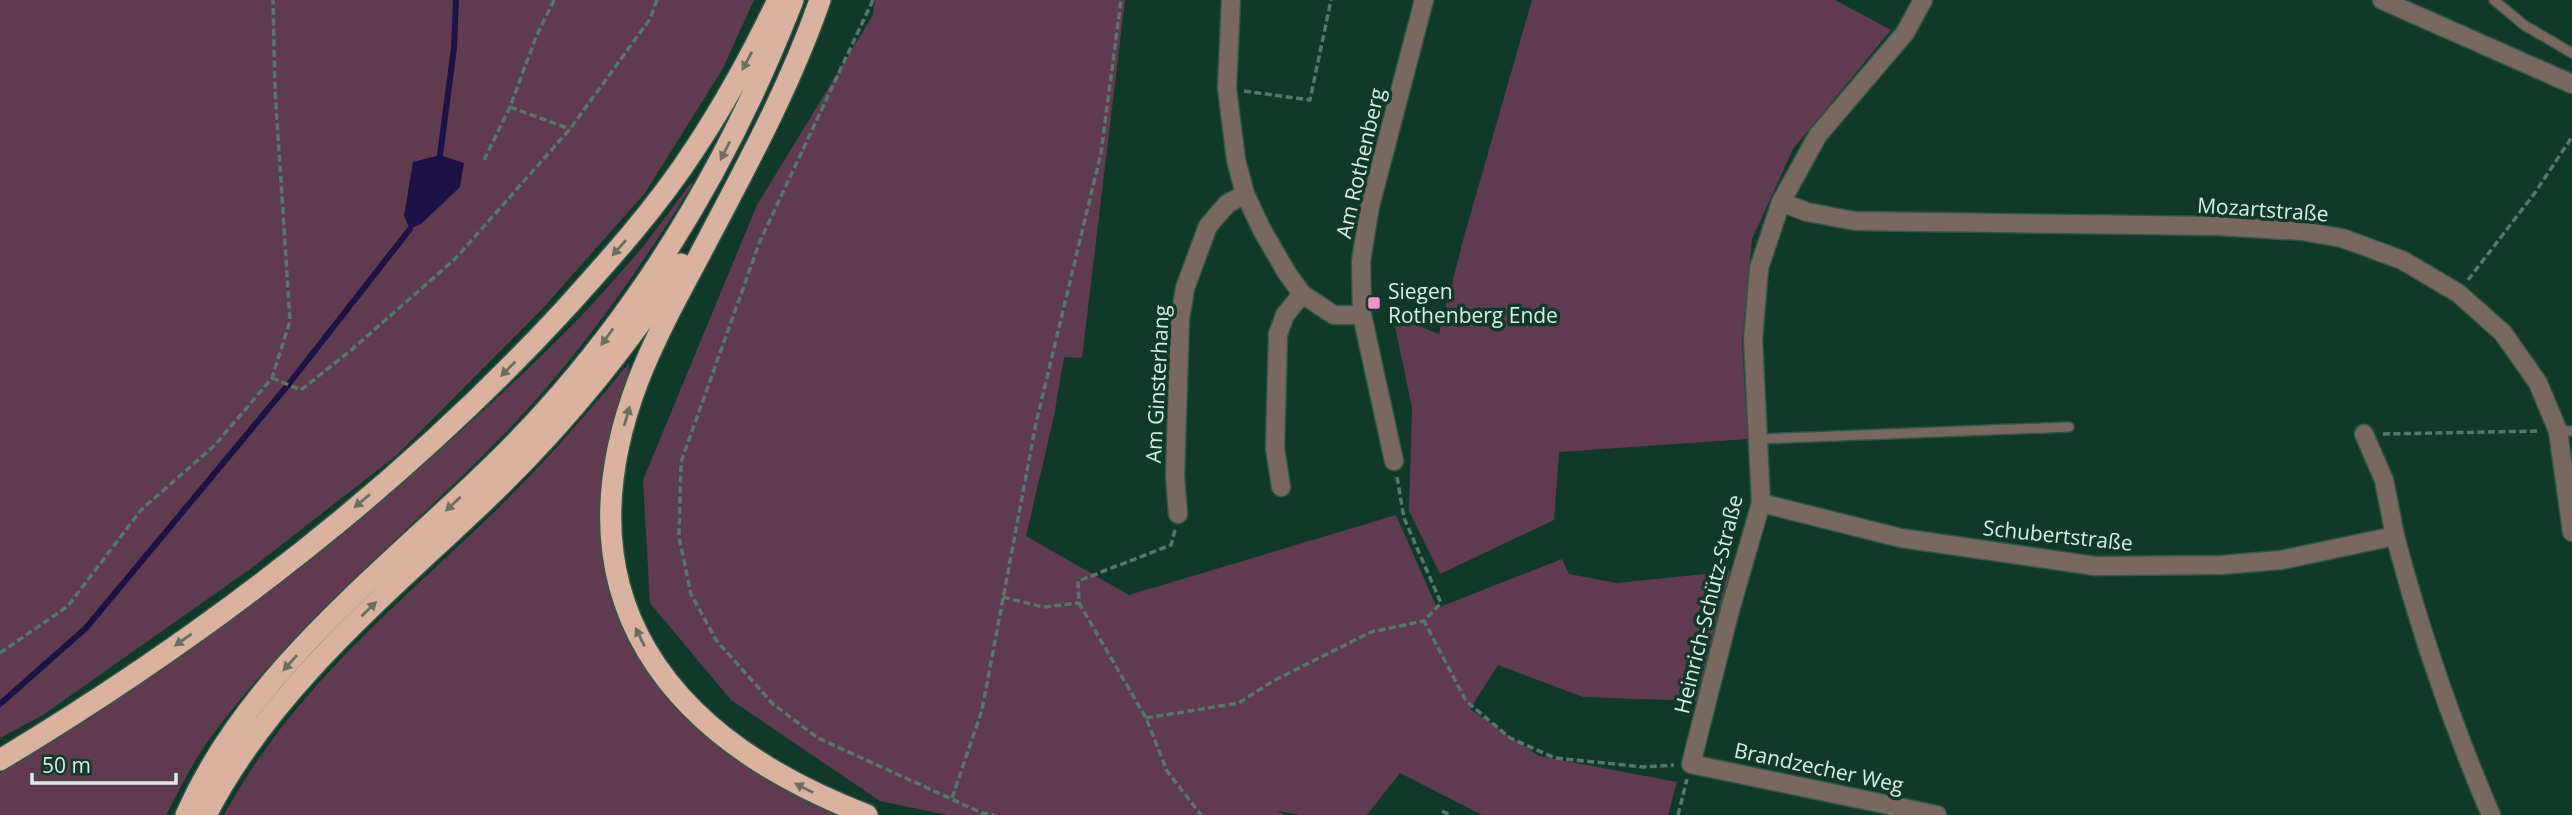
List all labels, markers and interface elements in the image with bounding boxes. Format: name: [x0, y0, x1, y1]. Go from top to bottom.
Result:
one-way arrow: [742, 51, 753, 71]
street label: Am Rothenberg: [1329, 85, 1391, 241]
one-way arrow: [720, 142, 732, 162]
street label: Mozartstraße: [2196, 190, 2330, 228]
one-way arrow: [611, 239, 627, 257]
place label: Siegen Rothenberg Ende: [1388, 277, 1558, 329]
marker: Siegen Rothenberg Ende: [1366, 295, 1382, 311]
street label: Am Ginsterhang: [1139, 304, 1175, 464]
one-way arrow: [600, 328, 614, 346]
one-way arrow: [501, 360, 517, 377]
one-way arrow: [622, 405, 632, 426]
street label: Heinrich-Schütz-Straße: [1667, 492, 1749, 716]
one-way arrow: [354, 493, 371, 508]
one-way arrow: [444, 496, 462, 512]
street label: Schubertstraße: [1982, 513, 2134, 557]
one-way arrow: [360, 602, 377, 618]
one-way arrow: [634, 627, 645, 647]
one-way arrow: [174, 633, 192, 647]
one-way arrow: [282, 654, 298, 671]
street label: Brandzecher Weg: [1732, 735, 1906, 799]
scale bar: [32, 742, 175, 786]
text: 50 m: [42, 751, 91, 779]
one-way arrow: [794, 782, 814, 794]

